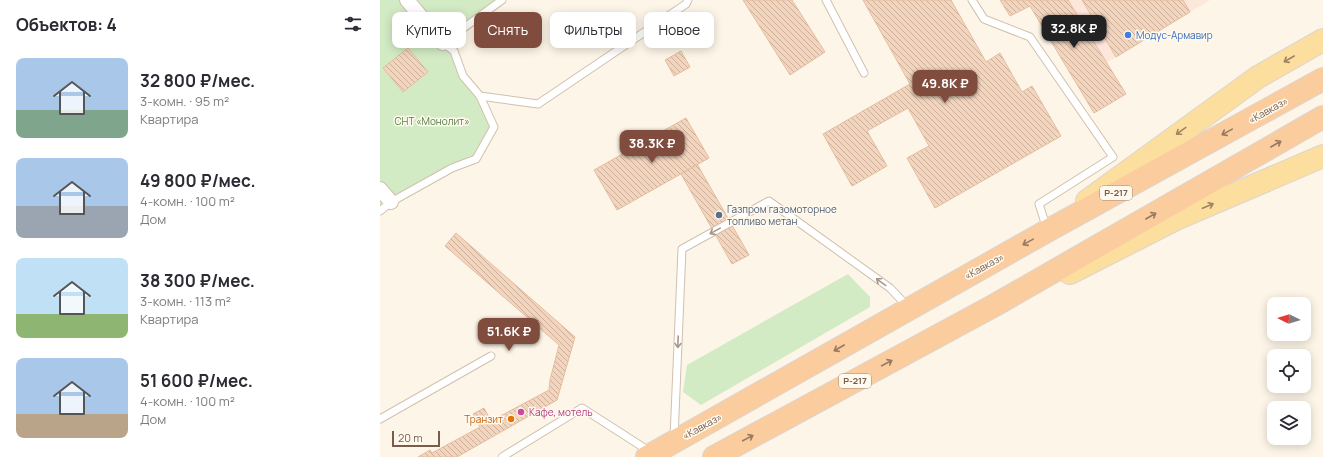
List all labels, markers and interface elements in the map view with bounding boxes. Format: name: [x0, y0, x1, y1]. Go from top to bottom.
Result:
chip: Купить: [392, 12, 466, 48]
chip: Снять: [474, 12, 542, 48]
chip: Фильтры: [550, 12, 636, 48]
chip: Новое: [644, 12, 714, 48]
text: Объектов: 4: [16, 13, 117, 36]
icon: filters: [342, 13, 364, 35]
pin: 32.8K ₽: [1037, 15, 1111, 49]
text: 32.8K ₽: [1051, 19, 1097, 37]
place label: Модус-Армавир: [1136, 28, 1213, 42]
marker: Модус-Армавир: [1123, 30, 1133, 40]
one-way arrow: [1283, 55, 1295, 63]
text: 32 800 ₽/мес.: [140, 69, 255, 92]
pin: 49.8K ₽: [908, 70, 982, 104]
icon: home: [48, 74, 96, 122]
text: 49.8K ₽: [921, 74, 969, 92]
text: 3-комн. · 95 m²: [140, 92, 229, 110]
street label: «Кавказ»: [1246, 93, 1290, 127]
text: Квартира: [140, 110, 199, 128]
park label: СНТ «Монолит»: [394, 114, 470, 128]
one-way arrow: [1176, 127, 1187, 135]
one-way arrow: [1222, 129, 1234, 136]
pin: 38.3K ₽: [615, 130, 689, 164]
text: 38.3K ₽: [629, 134, 675, 152]
one-way arrow: [1270, 140, 1282, 148]
text: 49 800 ₽/мес.: [140, 169, 256, 192]
icon: home: [48, 174, 96, 222]
road number: Р-217: [1100, 186, 1132, 200]
text: 4-комн. · 100 m²: [140, 192, 235, 210]
one-way arrow: [1201, 201, 1213, 209]
place label: Газпром газомоторное топливо метан: [727, 202, 837, 228]
text: Дом: [140, 210, 166, 228]
marker: Газпром газомоторное топливо метан: [714, 210, 724, 220]
one-way arrow: [1145, 211, 1157, 219]
one-way arrow: [709, 228, 721, 236]
one-way arrow: [1022, 238, 1034, 246]
street label: «Кавказ»: [962, 249, 1006, 283]
text: 38 300 ₽/мес.: [140, 269, 255, 292]
icon: home: [48, 274, 96, 322]
one-way arrow: [875, 278, 886, 286]
text: 3-комн. · 113 m²: [140, 292, 231, 310]
north arrow: [1267, 297, 1311, 341]
map controls: [1267, 297, 1311, 445]
text: Квартира: [140, 310, 199, 328]
pin: 51.6K ₽: [472, 318, 546, 352]
text: 51.6K ₽: [487, 322, 531, 340]
one-way arrow: [674, 335, 682, 348]
one-way arrow: [833, 345, 845, 353]
button: locate: [1267, 349, 1311, 393]
one-way arrow: [881, 359, 893, 367]
text: 51 600 ₽/мес.: [140, 369, 253, 392]
icon: home: [48, 374, 96, 422]
road number: Р-217: [839, 374, 871, 388]
text: 4-комн. · 100 m²: [140, 392, 235, 410]
button: layers: [1267, 401, 1311, 445]
place label: Кафе, мотель: [529, 405, 593, 419]
marker: Кафе, мотель: [516, 407, 526, 417]
street label: «Кавказ»: [680, 409, 724, 443]
text: Дом: [140, 410, 166, 428]
place label: Транзит: [464, 412, 503, 426]
marker: Транзит: [506, 414, 516, 424]
scale bar: [392, 429, 440, 448]
text: 20 m: [398, 430, 423, 445]
one-way arrow: [742, 434, 754, 442]

